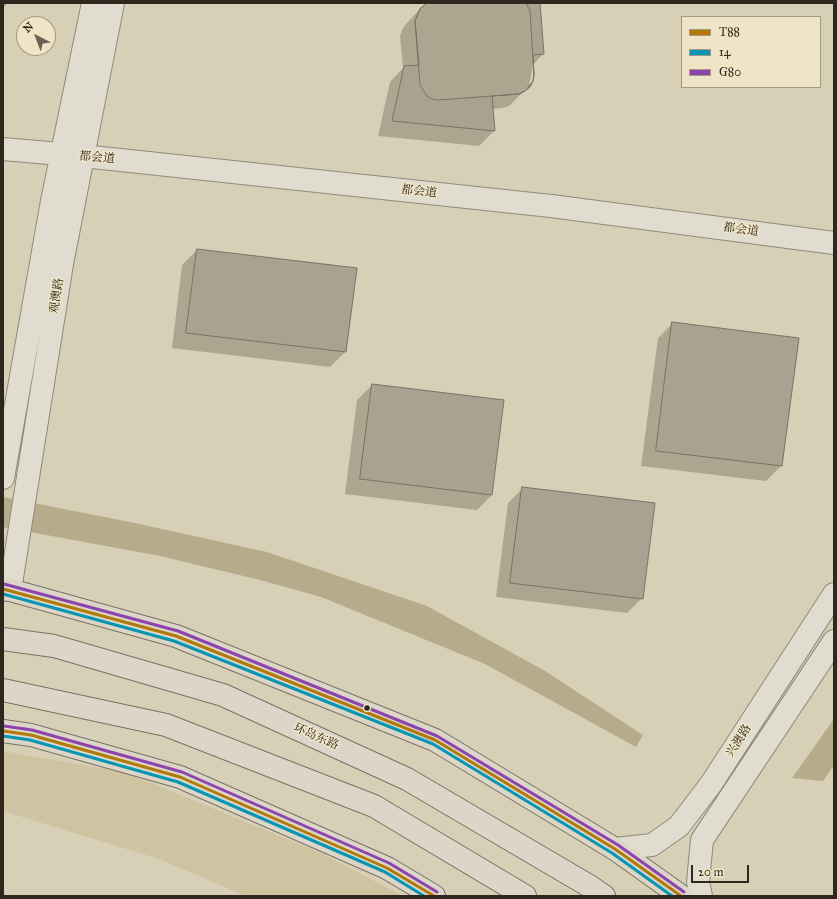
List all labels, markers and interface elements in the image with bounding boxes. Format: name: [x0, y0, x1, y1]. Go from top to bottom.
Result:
north arrow: [16, 16, 56, 56]
legend: [681, 16, 821, 88]
text: N: [20, 19, 36, 35]
text: T88: [719, 25, 740, 39]
text: 14: [719, 45, 730, 59]
text: G80: [719, 65, 741, 79]
street label: 都会道: [78, 149, 116, 167]
street label: 都会道: [400, 183, 438, 201]
street label: 都会道: [722, 221, 760, 239]
street label: 观澳路: [47, 277, 67, 315]
unlabelled marker: [362, 703, 372, 713]
street label: 环岛东路: [291, 721, 341, 753]
street label: 兴澳路: [723, 722, 755, 760]
scale bar: [693, 857, 751, 883]
text: 20 m: [698, 865, 724, 879]

